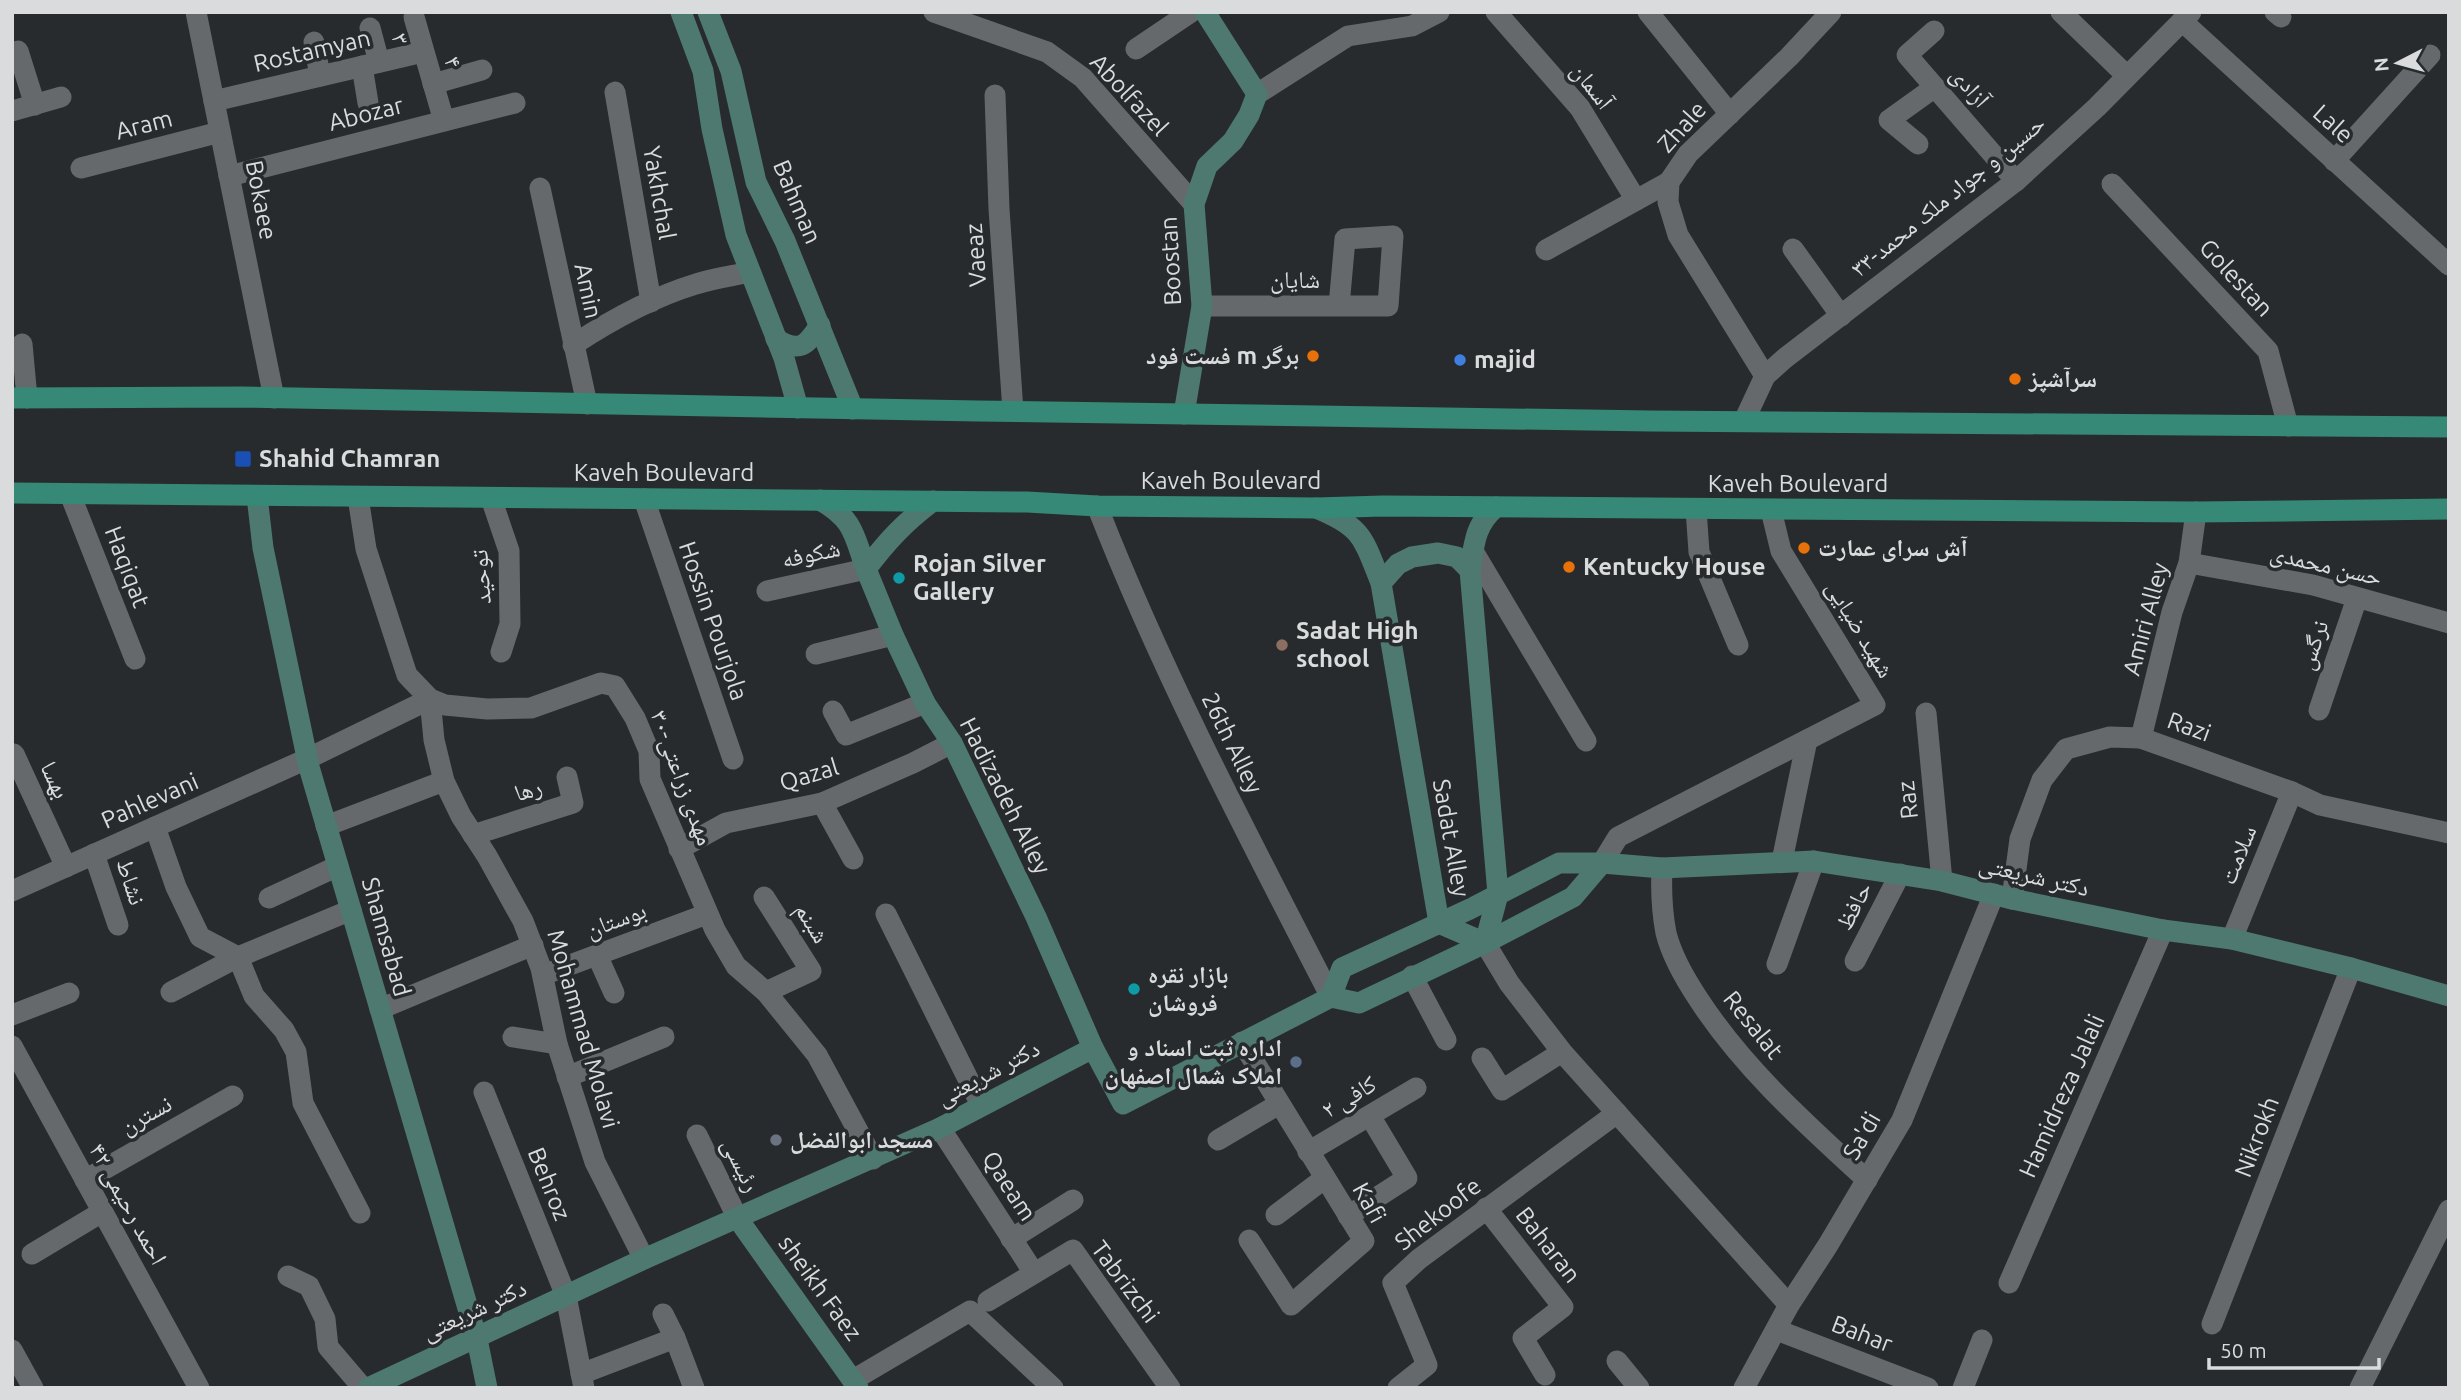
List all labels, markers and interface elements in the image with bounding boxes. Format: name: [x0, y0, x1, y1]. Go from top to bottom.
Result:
street label: Rostamyan: [251, 24, 373, 77]
north arrow: [2363, 28, 2433, 98]
street label: ۳: [386, 30, 415, 48]
street label: Abolfazel: [1085, 48, 1174, 141]
street label: ۴: [439, 53, 468, 71]
street label: آسمان: [1565, 57, 1619, 116]
text: N: [2369, 57, 2393, 73]
street label: آزادی: [1945, 61, 1996, 114]
street label: Abozar: [326, 91, 406, 136]
street label: Zhale: [1652, 96, 1711, 158]
street label: Lale: [2308, 99, 2359, 148]
street label: Aram: [113, 104, 175, 145]
street label: ۳۳-حسین و جواد ملک محمد: [1845, 109, 2051, 283]
street label: Yakhchal: [638, 144, 681, 242]
street label: Bahman: [768, 156, 827, 248]
street label: Bokaee: [241, 158, 282, 242]
street label: Boostan: [1155, 216, 1186, 306]
street label: Vaeaz: [960, 222, 991, 288]
street label: Golestan: [2194, 234, 2279, 322]
street label: Amin: [569, 261, 608, 321]
street label: شایان: [1270, 266, 1320, 294]
place label: فست فود m برگر: [1146, 342, 1299, 370]
place label: majid: [1474, 346, 1536, 373]
marker: فست فود m برگر: [1305, 348, 1321, 364]
marker: majid: [1452, 352, 1468, 368]
place label: سرآشپز: [2028, 365, 2097, 393]
marker: سرآشپز: [2007, 371, 2023, 387]
place label: Shahid Chamran: [259, 445, 440, 472]
marker: Shahid Chamran: [233, 449, 253, 469]
street label: Kaveh Boulevard: [574, 459, 754, 486]
street label: Kaveh Boulevard: [1141, 467, 1321, 494]
street label: Kaveh Boulevard: [1708, 470, 1888, 497]
street label: Haqiqat: [100, 522, 155, 612]
street label: شکوفه: [779, 534, 843, 573]
place label: آش سرای عمارت: [1818, 534, 1968, 562]
street label: Hossin Pourjola: [674, 538, 753, 704]
street label: حسن محمدی: [2267, 539, 2385, 591]
marker: آش سرای عمارت: [1796, 540, 1812, 556]
street label: توحید: [465, 549, 496, 605]
place label: Rojan Silver Gallery: [913, 550, 1046, 605]
place label: Kentucky House: [1583, 553, 1766, 580]
marker: Kentucky House: [1561, 559, 1577, 575]
street label: Amiri Alley: [2118, 559, 2174, 678]
marker: Rojan Silver Gallery: [891, 570, 907, 586]
street label: شهید ضیایی: [1820, 575, 1900, 683]
street label: نرگس: [2292, 616, 2334, 674]
place label: Sadat High school: [1296, 617, 1419, 672]
marker: Sadat High school: [1274, 637, 1290, 653]
street label: 26th Alley: [1196, 688, 1269, 798]
street label: Razi: [2164, 706, 2215, 747]
street label: ۳۰-مهدی زراعتی: [645, 707, 719, 849]
street label: Hadizadeh Alley: [954, 713, 1057, 879]
street label: Qazal: [776, 753, 842, 796]
street label: بهسا: [35, 757, 76, 803]
street label: Pahlevani: [97, 767, 202, 834]
street label: رها: [511, 772, 545, 807]
street label: Sadat Alley: [1428, 777, 1475, 899]
street label: Raz: [1892, 780, 1923, 820]
street label: سلامت: [2214, 821, 2261, 888]
street label: دکتر شریعتی: [1976, 850, 2092, 902]
street label: نشاط: [111, 855, 152, 908]
street label: Shamsabad: [357, 874, 416, 999]
street label: حافظ: [1830, 877, 1877, 934]
street label: بوستان: [582, 896, 650, 944]
street label: شبنم: [787, 898, 835, 949]
street label: Mohammad Molavi: [542, 926, 625, 1131]
place label: بازار نقره فروشان: [1148, 961, 1228, 1017]
marker: بازار نقره فروشان: [1126, 981, 1142, 997]
street label: Resalat: [1718, 985, 1789, 1064]
street label: Hamidreza Jalali: [2013, 1010, 2110, 1182]
street label: دکتر شریعتی: [932, 1034, 1044, 1112]
place label: اداره ثبت اسناد و املاک شمال اصفهان: [1104, 1034, 1282, 1090]
marker: اداره ثبت اسناد و املاک شمال اصفهان: [1288, 1054, 1304, 1070]
street label: کافی ۲: [1317, 1070, 1381, 1124]
street label: نسترن: [115, 1089, 177, 1141]
street label: Nikrokh: [2229, 1093, 2284, 1181]
street label: Sa'di: [1837, 1107, 1886, 1164]
place label: مسجد ابوالفضل: [790, 1126, 933, 1154]
marker: مسجد ابوالفضل: [768, 1132, 784, 1148]
street label: رئیسی: [716, 1133, 766, 1197]
street label: ۴۲ احمد رحیمی: [83, 1138, 173, 1270]
street label: Behroz: [523, 1143, 576, 1224]
street label: Qaeam: [977, 1146, 1042, 1225]
street label: Shekoofe: [1389, 1172, 1486, 1256]
street label: Kafi: [1347, 1178, 1391, 1228]
street label: Baharan: [1510, 1201, 1586, 1288]
street label: sheikh Faez: [773, 1230, 867, 1345]
street label: Tabrizchi: [1086, 1236, 1165, 1328]
street label: دکتر شریعتی: [417, 1274, 531, 1346]
street label: Bahar: [1828, 1310, 1896, 1357]
scale bar: [2209, 1326, 2379, 1370]
text: 50 m: [2220, 1338, 2267, 1362]

